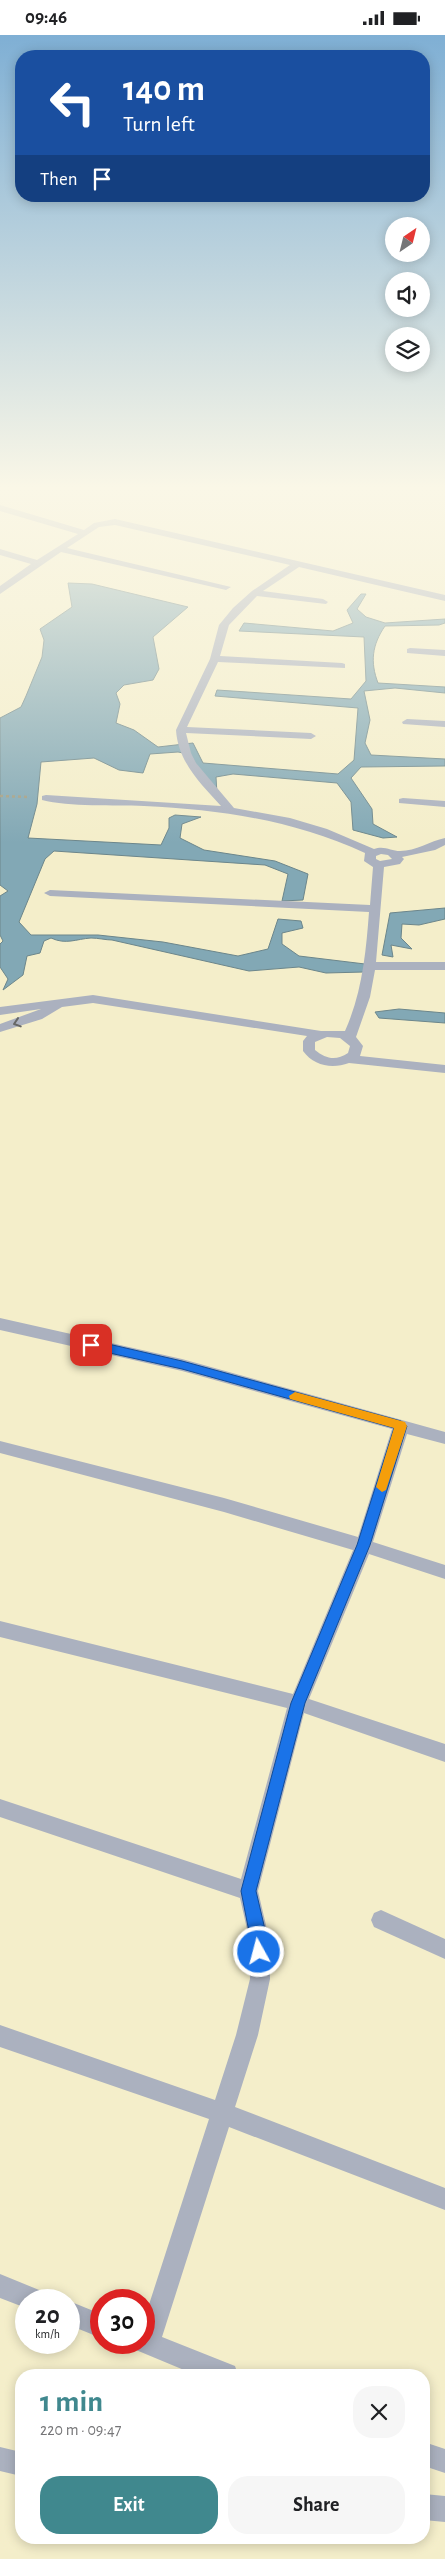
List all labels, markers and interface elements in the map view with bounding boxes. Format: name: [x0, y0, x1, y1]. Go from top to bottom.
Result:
text: 09:46: [25, 8, 67, 27]
icon: left: [40, 70, 105, 135]
text: 140 m: [123, 72, 205, 107]
text: Turn left: [123, 113, 195, 135]
icon: arrive: [88, 165, 116, 193]
text: Then: [40, 170, 78, 189]
north arrow: [385, 217, 430, 263]
map controls: [385, 217, 430, 372]
button: sound: [385, 272, 430, 317]
button: layers: [385, 327, 430, 372]
one-way arrow: [13, 1017, 21, 1027]
pin: [70, 1324, 112, 1366]
icon: arrive: [77, 1331, 105, 1359]
position arrow: [232, 1925, 284, 1977]
speed limit sign: 30: [90, 2289, 155, 2354]
text: 20: [35, 2303, 60, 2328]
text: km/h: [35, 2328, 60, 2340]
button: close: [353, 2386, 405, 2438]
text: 1 min: [40, 2387, 103, 2417]
text: 220 m · 09:47: [40, 2422, 121, 2438]
button: Exit: [40, 2476, 218, 2534]
button: Share: [228, 2476, 405, 2534]

